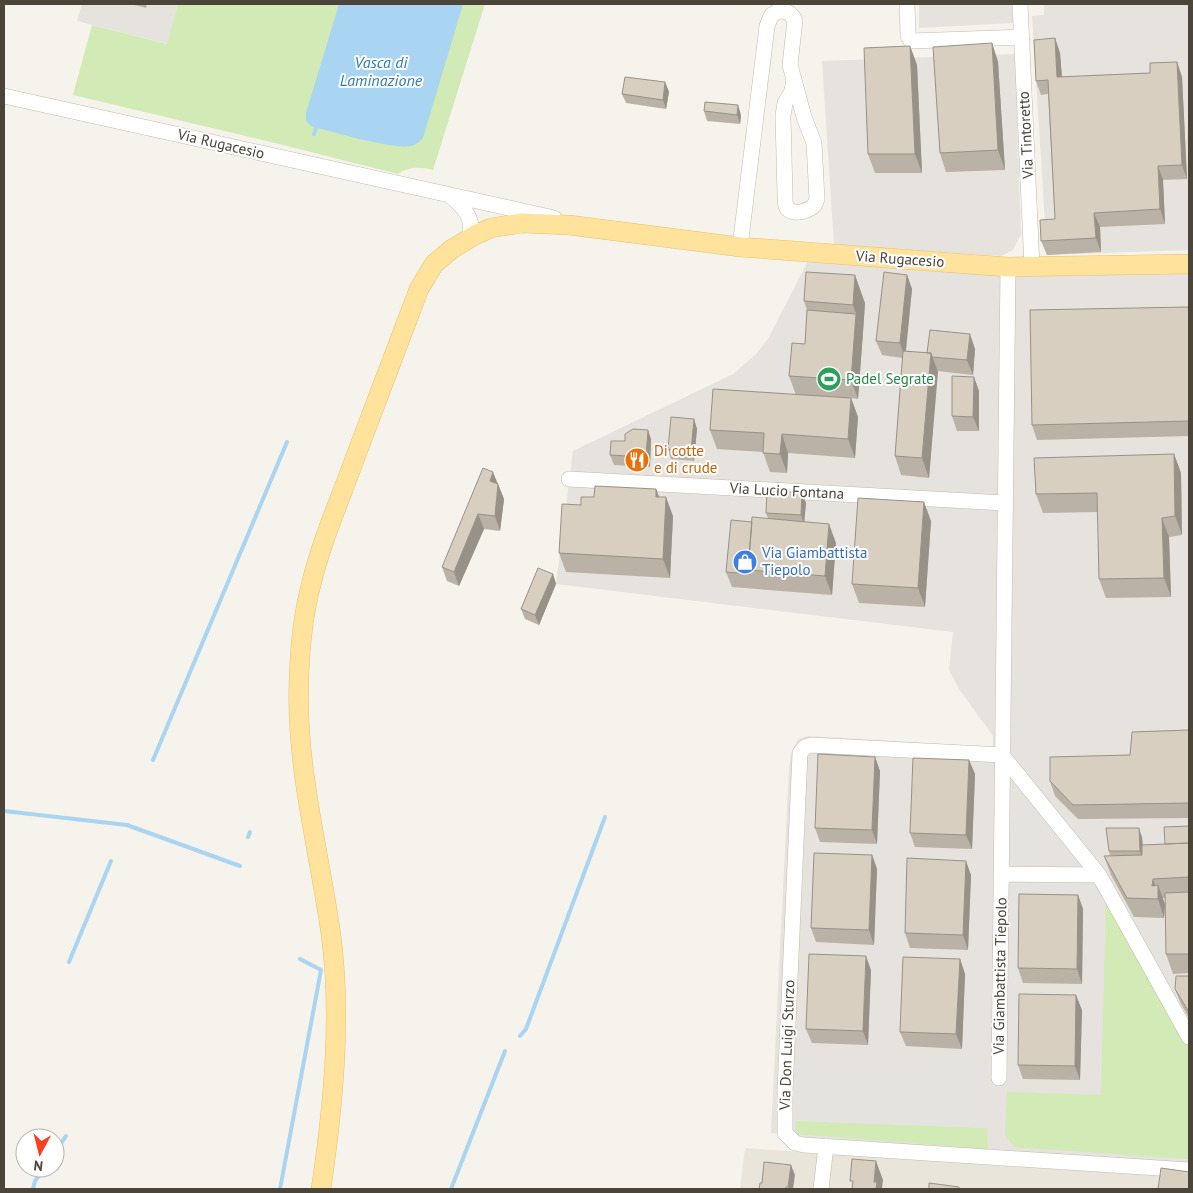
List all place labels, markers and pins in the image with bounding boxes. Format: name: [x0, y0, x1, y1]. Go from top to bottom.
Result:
sports icon: Padel Segrate: [816, 366, 842, 392]
place label: Padel Segrate: [846, 369, 934, 388]
place label: Di cotte e di crude: [654, 441, 717, 477]
restaurant icon: Di cotte e di crude: [624, 447, 650, 473]
place label: Via Giambattista Tiepolo: [761, 543, 867, 579]
shop icon: Via Giambattista Tiepolo: [732, 549, 758, 575]

